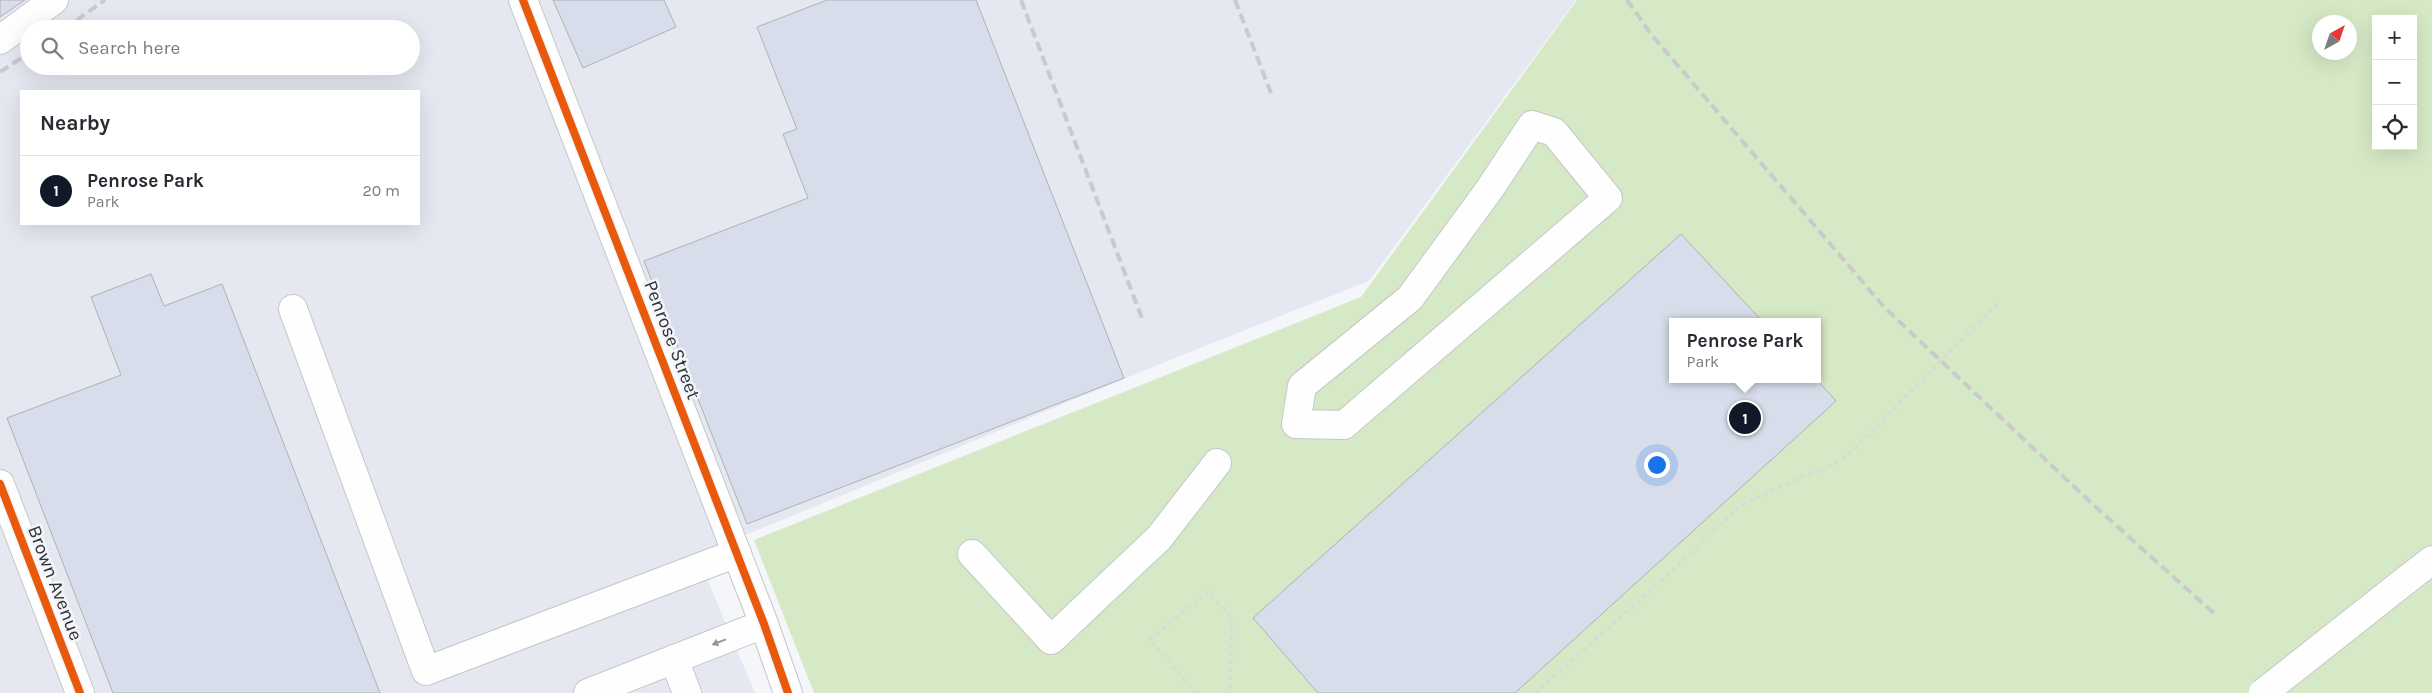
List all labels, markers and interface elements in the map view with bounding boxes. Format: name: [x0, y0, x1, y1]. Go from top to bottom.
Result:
north arrow: [2312, 15, 2357, 60]
map controls: [2372, 15, 2417, 150]
button: +: [2372, 15, 2417, 60]
search box: [20, 20, 420, 75]
icon: search: [38, 34, 66, 62]
text: Search here: [78, 37, 180, 59]
button: −: [2372, 60, 2417, 105]
button: locate: [2372, 105, 2417, 150]
text: Nearby: [40, 111, 110, 135]
text: Penrose Park: [87, 170, 204, 192]
text: 1: [53, 181, 59, 200]
text: 20 m: [362, 181, 400, 200]
text: Park: [87, 192, 119, 211]
street label: Penrose Street: [639, 278, 705, 402]
popup: [1669, 318, 1821, 383]
text: Penrose Park: [1687, 330, 1803, 352]
text: Park: [1687, 352, 1719, 371]
pin: 1: [1729, 399, 1761, 437]
your location: [1644, 452, 1670, 478]
street label: Brown Avenue: [23, 522, 87, 644]
one-way arrow: [711, 638, 726, 646]

